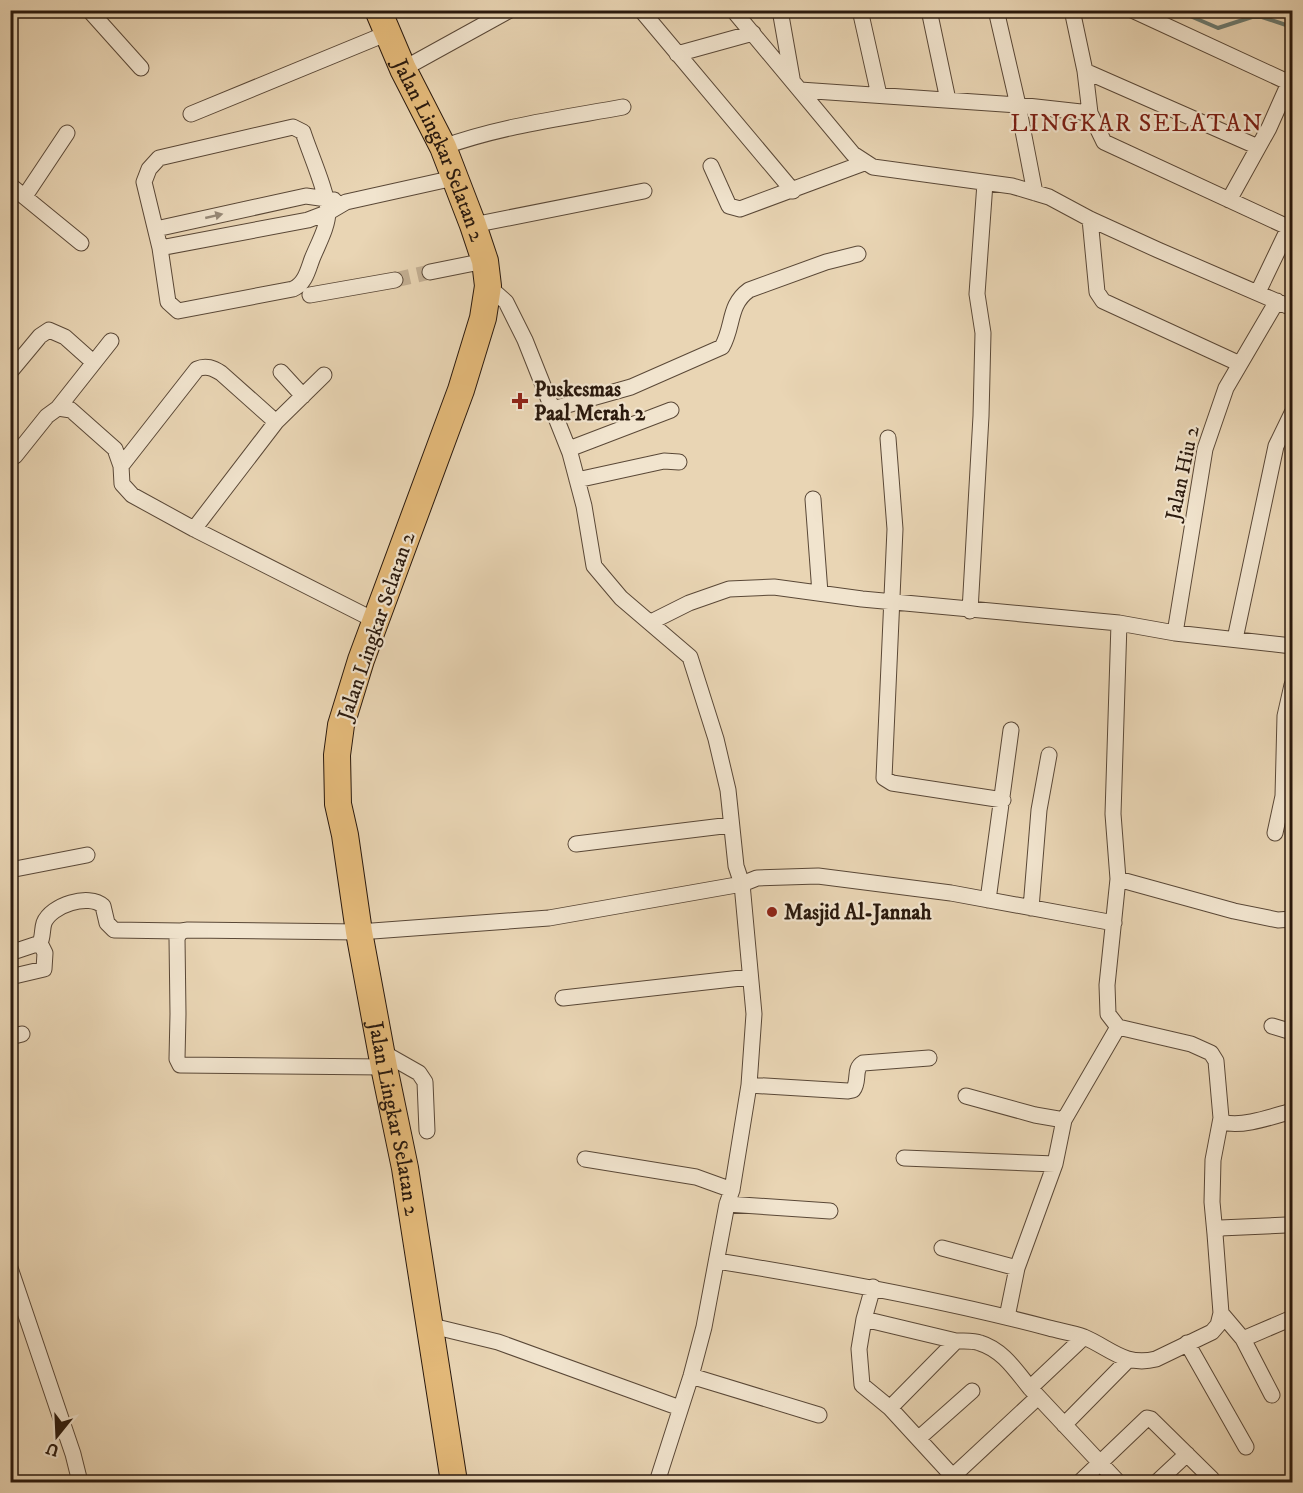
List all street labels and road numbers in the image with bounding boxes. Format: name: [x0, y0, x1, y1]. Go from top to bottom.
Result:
street label: Jalan Lingkar Selatan 2: [385, 53, 490, 246]
street label: Jalan Hiu 2: [1160, 423, 1206, 525]
street label: Jalan Lingkar Selatan 2: [332, 528, 422, 726]
street label: Jalan Lingkar Selatan 2: [361, 1017, 424, 1218]

